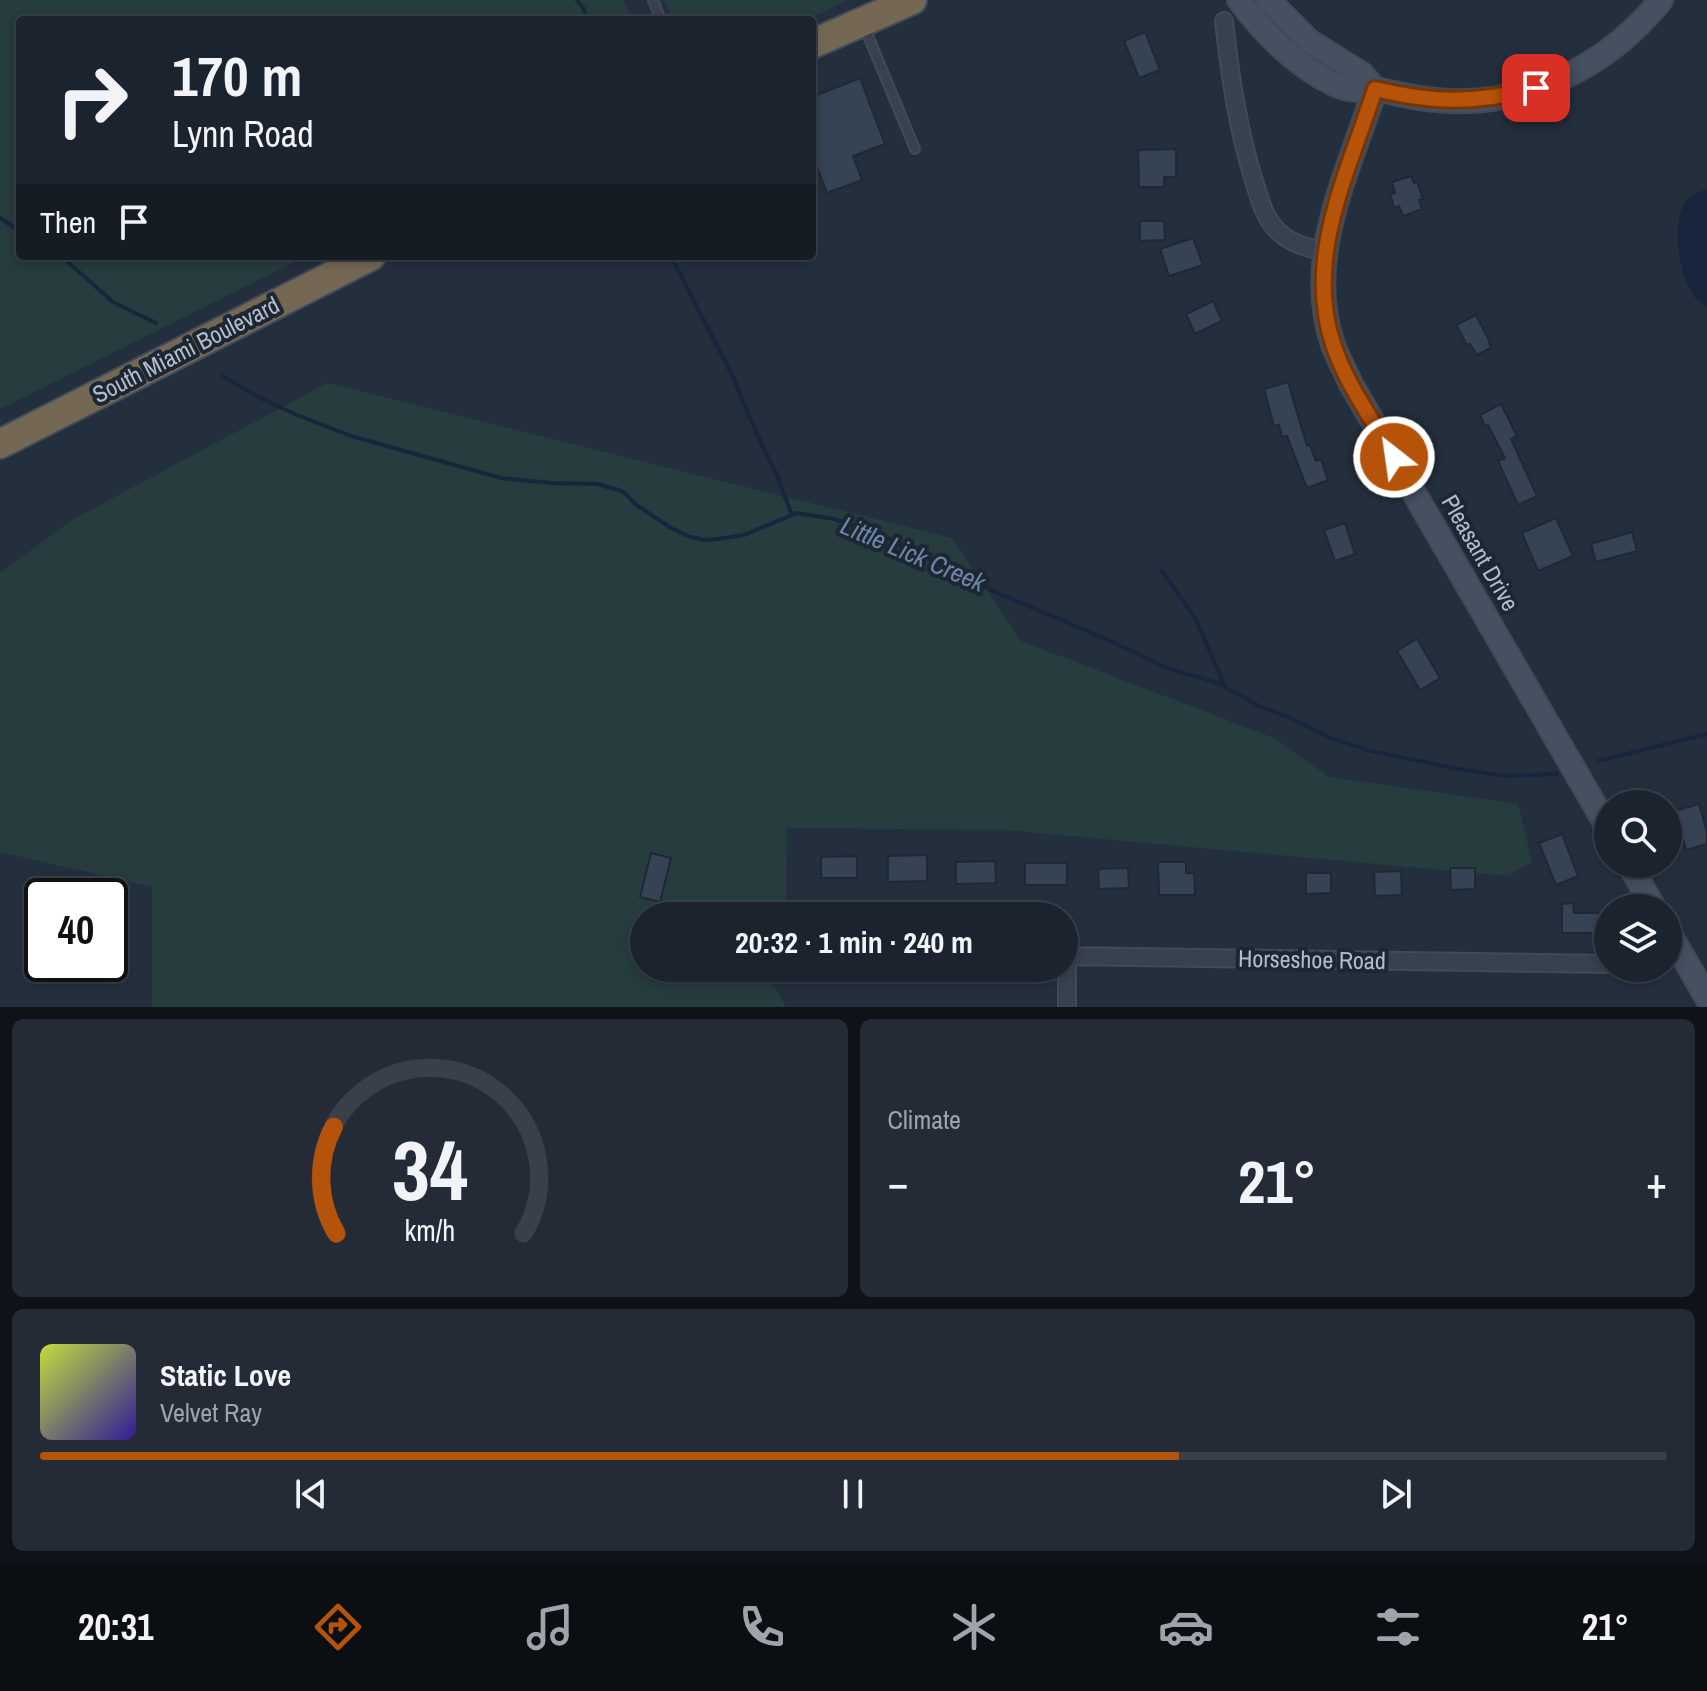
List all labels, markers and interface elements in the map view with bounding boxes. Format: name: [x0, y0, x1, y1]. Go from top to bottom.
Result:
text: 170 m: [172, 38, 302, 113]
icon: right: [40, 48, 144, 152]
pin: [1502, 54, 1570, 122]
icon: arrive: [1514, 66, 1558, 110]
text: Lynn Road: [172, 110, 314, 158]
icon: arrive: [112, 200, 156, 244]
text: Then: [40, 202, 96, 242]
street label: South Miami Boulevard: [87, 288, 284, 410]
position arrow: [1352, 415, 1436, 499]
street label: Pleasant Drive: [1435, 489, 1527, 616]
water label: Little Lick Creek: [835, 507, 992, 600]
map controls: [1594, 790, 1682, 982]
button: search: [1594, 790, 1682, 878]
speed limit sign: 40: [24, 878, 128, 982]
button: layers: [1594, 894, 1682, 982]
text: 20:32 · 1 min · 240 m: [735, 922, 973, 962]
street label: Horseshoe Road: [1238, 942, 1386, 976]
text: Climate: [888, 1102, 961, 1137]
text: 34: [392, 1114, 468, 1226]
text: 21°: [1238, 1141, 1317, 1222]
text: −: [888, 1152, 909, 1212]
text: +: [1646, 1152, 1667, 1212]
text: km/h: [404, 1211, 455, 1250]
text: Static Love: [160, 1355, 291, 1395]
text: Velvet Ray: [160, 1395, 262, 1430]
icon: previous: [289, 1472, 333, 1516]
icon: pause: [831, 1472, 875, 1516]
icon: next: [1374, 1472, 1418, 1516]
icon: directions: [310, 1599, 366, 1655]
icon: music: [522, 1599, 578, 1655]
icon: phone: [734, 1599, 790, 1655]
icon: climate: [946, 1599, 1002, 1655]
icon: car: [1158, 1599, 1214, 1655]
icon: filters: [1370, 1599, 1426, 1655]
text: 20:31: [78, 1603, 154, 1651]
text: 21°: [1582, 1603, 1629, 1651]

